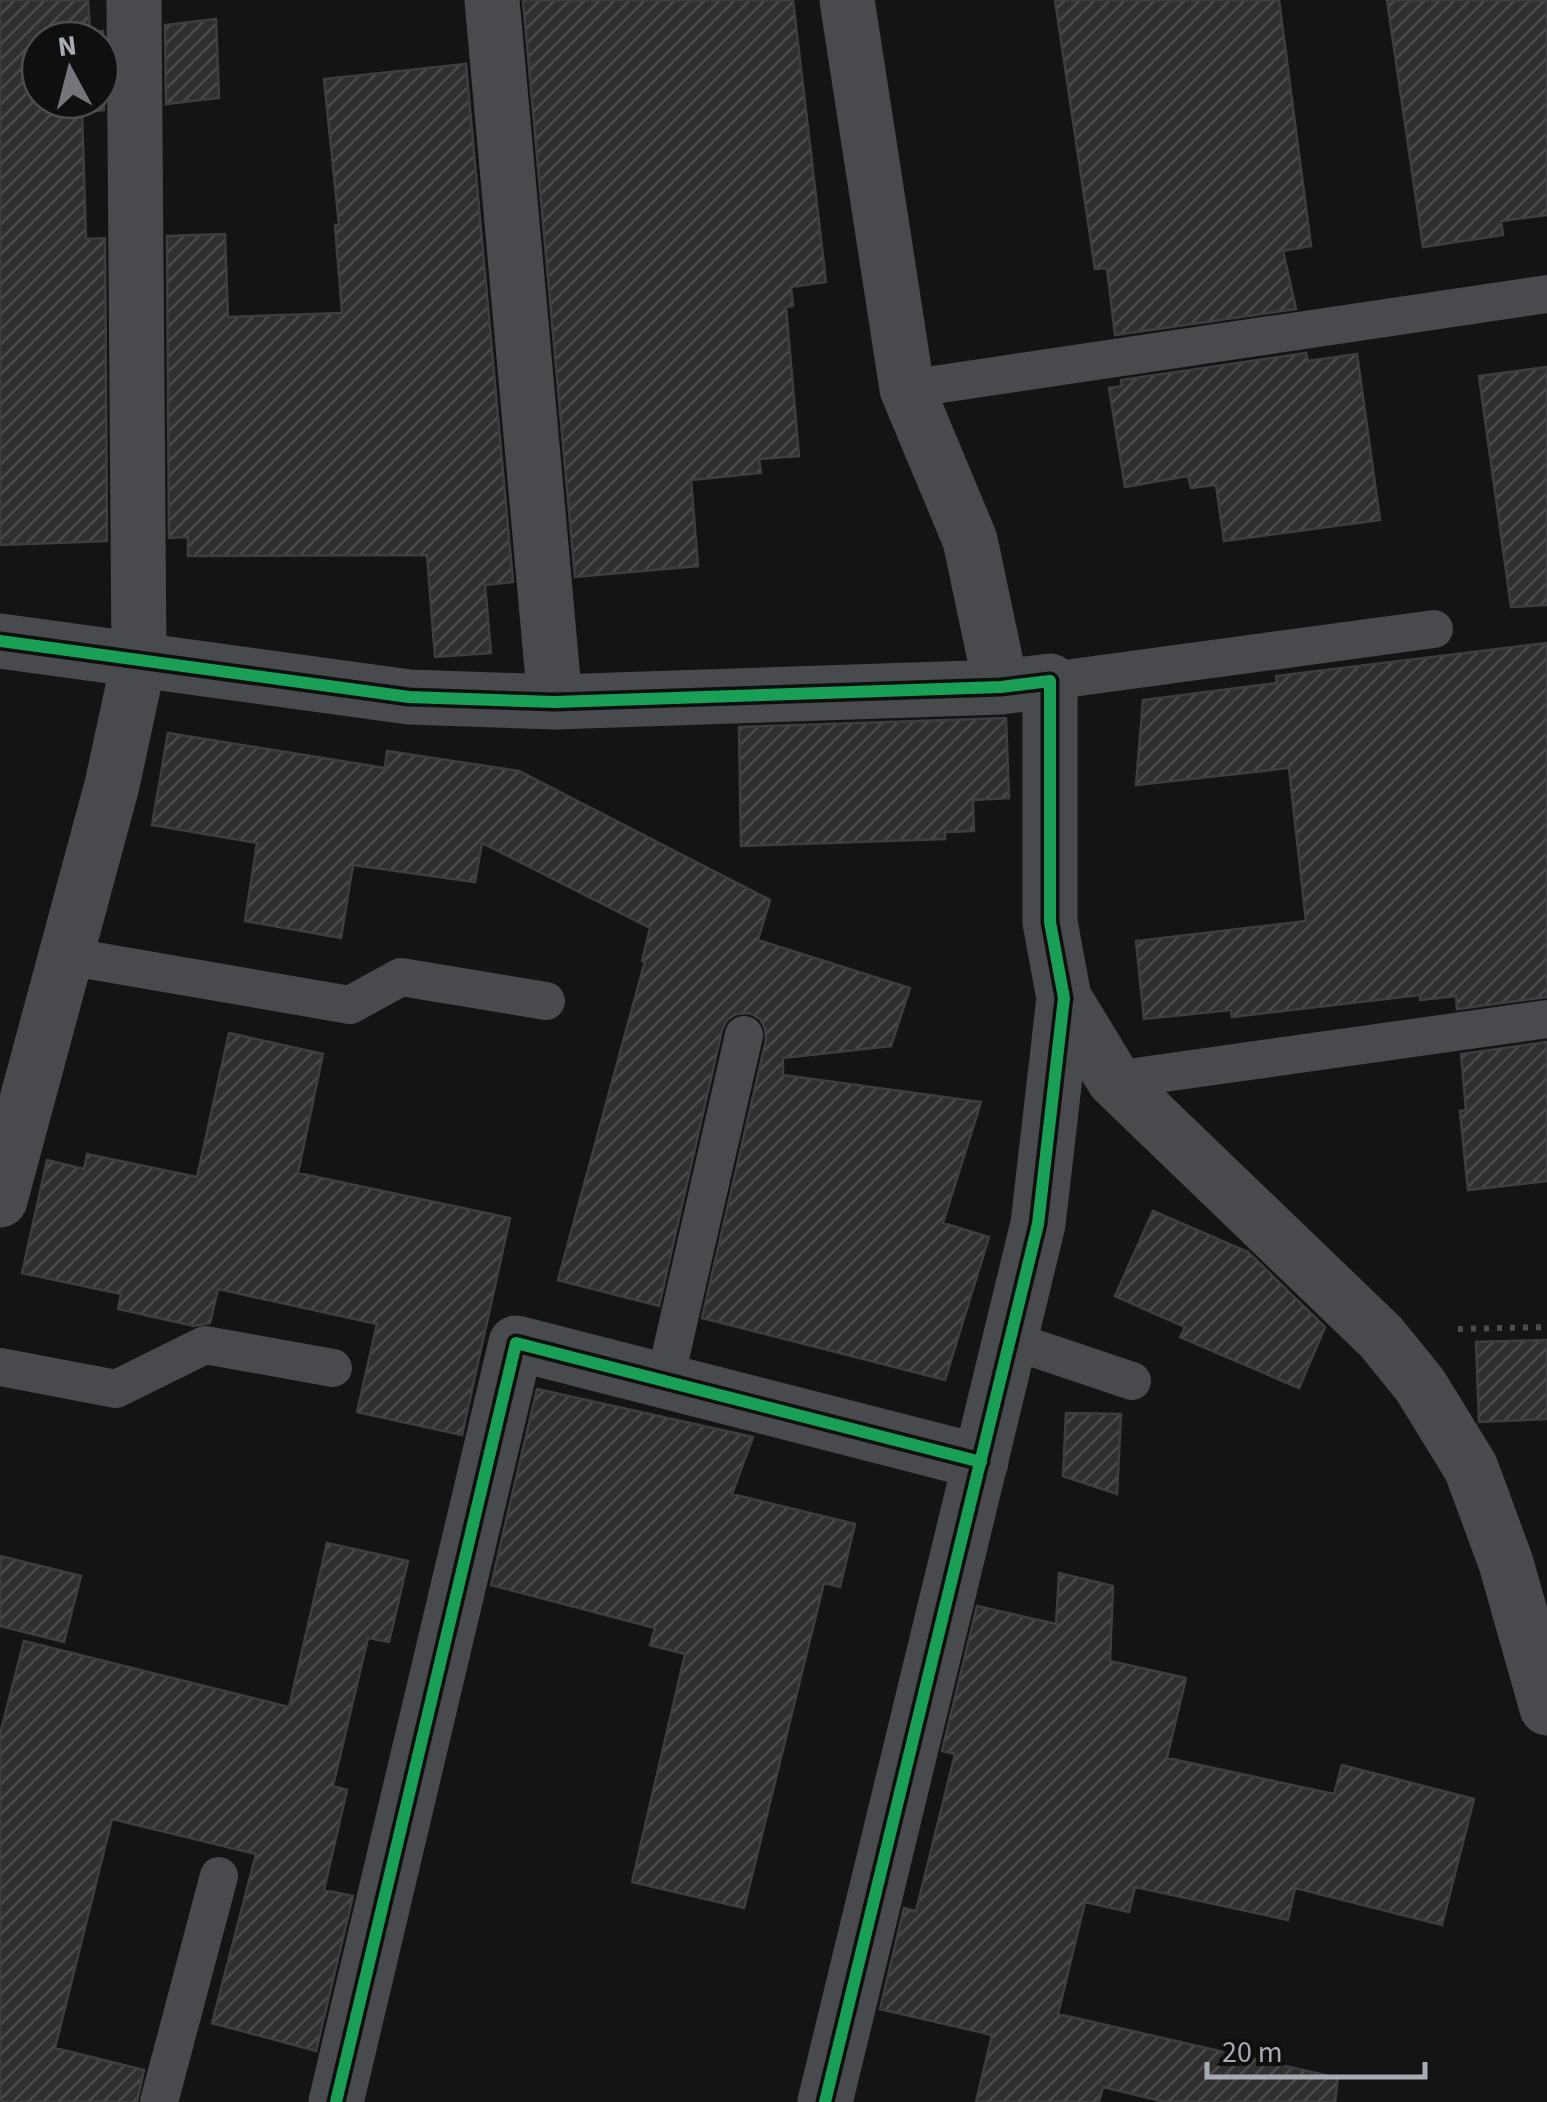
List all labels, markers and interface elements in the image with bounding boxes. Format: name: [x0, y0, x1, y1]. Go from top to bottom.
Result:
north arrow: [20, 20, 120, 120]
text: N: [55, 25, 79, 67]
scale bar: [1207, 2017, 1424, 2079]
text: 20 m: [1222, 2031, 1283, 2074]

